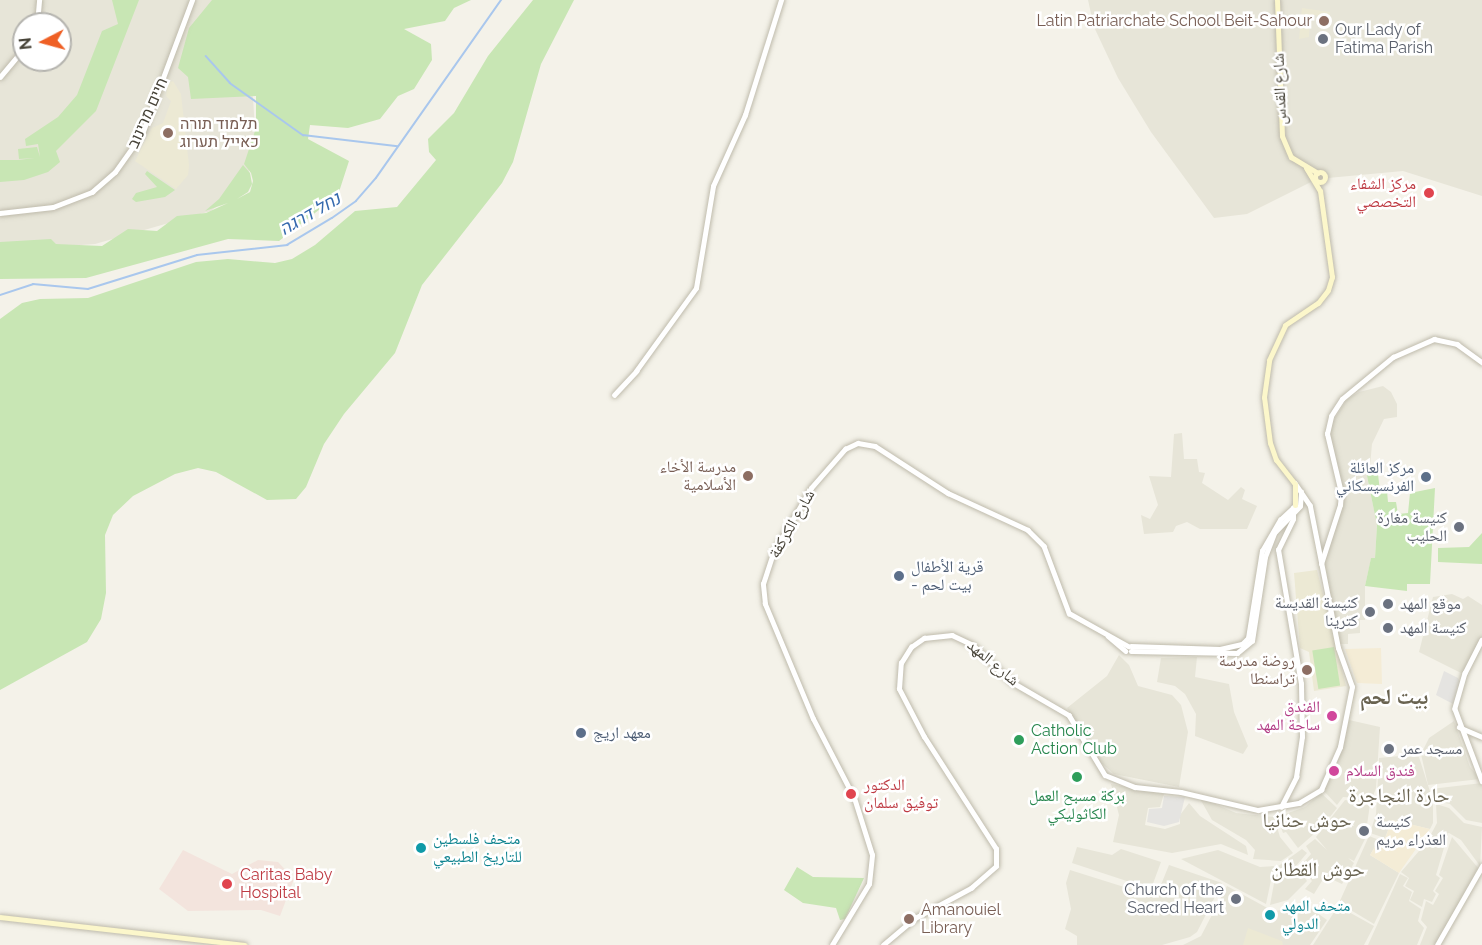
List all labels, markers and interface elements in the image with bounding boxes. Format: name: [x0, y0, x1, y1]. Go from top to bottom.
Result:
place label: Latin Patriarchate School Beit-Sahour: [1036, 11, 1312, 31]
north arrow: [12, 12, 72, 72]
marker: Latin Patriarchate School Beit-Sahour: [1317, 14, 1331, 28]
place label: Our Lady of Fatima Parish: [1335, 20, 1433, 58]
marker: Our Lady of Fatima Parish: [1316, 32, 1330, 46]
text: N: [16, 37, 36, 51]
street label: شارع القدس: [1269, 53, 1291, 125]
street label: חיים מרינוב: [124, 75, 172, 151]
place label: תלמוד תורה כאייל תערוג: [180, 114, 259, 152]
marker: תלמוד תורה כאייל תערוג: [161, 126, 175, 140]
place label: مركز الشفاء التخصصي: [1350, 174, 1416, 212]
marker: مركز الشفاء التخصصي: [1420, 184, 1438, 202]
water label: נחל דרגה: [276, 188, 344, 240]
place label: مدرسة الأخاء الأسلامية: [660, 457, 736, 495]
place label: مركز العائلة الفرنسيسكاني: [1336, 458, 1414, 496]
marker: مدرسة الأخاء الأسلامية: [741, 469, 755, 483]
marker: مركز العائلة الفرنسيسكاني: [1419, 470, 1433, 484]
street label: شارع الكركفة: [765, 486, 819, 562]
place label: كنيسة مغارة الحليب: [1377, 508, 1447, 546]
marker: كنيسة مغارة الحليب: [1452, 520, 1466, 534]
place label: قرية الأطفال - بيت لحم: [911, 557, 983, 595]
marker: قرية الأطفال - بيت لحم: [892, 569, 906, 583]
place label: كنيسة القديسة كترينا: [1275, 593, 1358, 631]
place label: موقع المهد: [1400, 594, 1461, 614]
marker: موقع المهد: [1381, 597, 1395, 611]
marker: كنيسة القديسة كترينا: [1363, 605, 1377, 619]
place label: كنيسة المهد: [1400, 618, 1466, 638]
marker: كنيسة المهد: [1381, 621, 1395, 635]
street label: شارع المهد: [963, 636, 1023, 690]
place label: روضة مدرسة تراسنطا: [1219, 651, 1295, 689]
marker: روضة مدرسة تراسنطا: [1300, 663, 1314, 677]
district label: بيت لحم: [1360, 684, 1428, 710]
place label: الفندق ساحة المهد: [1256, 697, 1320, 735]
marker: الفندق ساحة المهد: [1325, 709, 1339, 723]
place label: Catholic Action Club: [1031, 721, 1117, 759]
place label: معهد اريج: [593, 723, 651, 743]
marker: معهد اريج: [574, 726, 588, 740]
marker: Catholic Action Club: [1012, 733, 1026, 747]
place label: مسجد عمر: [1401, 739, 1462, 759]
marker: مسجد عمر: [1382, 742, 1396, 756]
place label: فندق السلام: [1346, 761, 1415, 781]
marker: فندق السلام: [1327, 764, 1341, 778]
marker: بركة مسبح العمل الكاثوليكي: [1070, 770, 1084, 784]
place label: الدكتور توفيق سلمان: [864, 775, 938, 813]
district label: حارة النجاجرة: [1349, 783, 1449, 807]
marker: الدكتور توفيق سلمان: [842, 785, 860, 803]
place label: بركة مسبح العمل الكاثوليكي: [1029, 786, 1125, 824]
district label: حوش حنانيا: [1263, 808, 1351, 832]
place label: كنيسة العذراء مريم: [1376, 812, 1446, 850]
marker: كنيسة العذراء مريم: [1357, 824, 1371, 838]
place label: متحف فلسطين للتاريخ الطبيعي: [433, 829, 522, 867]
marker: متحف فلسطين للتاريخ الطبيعي: [414, 841, 428, 855]
district label: حوش القطان: [1271, 857, 1365, 881]
place label: Caritas Baby Hospital: [240, 865, 332, 903]
marker: Caritas Baby Hospital: [218, 875, 236, 893]
place label: Church of the Sacred Heart: [1124, 880, 1224, 918]
marker: Church of the Sacred Heart: [1229, 892, 1243, 906]
place label: متحف المهد الدولي: [1282, 896, 1350, 934]
place label: Amanouiel Library: [921, 900, 1001, 938]
marker: متحف المهد الدولي: [1263, 908, 1277, 922]
marker: Amanouiel Library: [902, 912, 916, 926]

